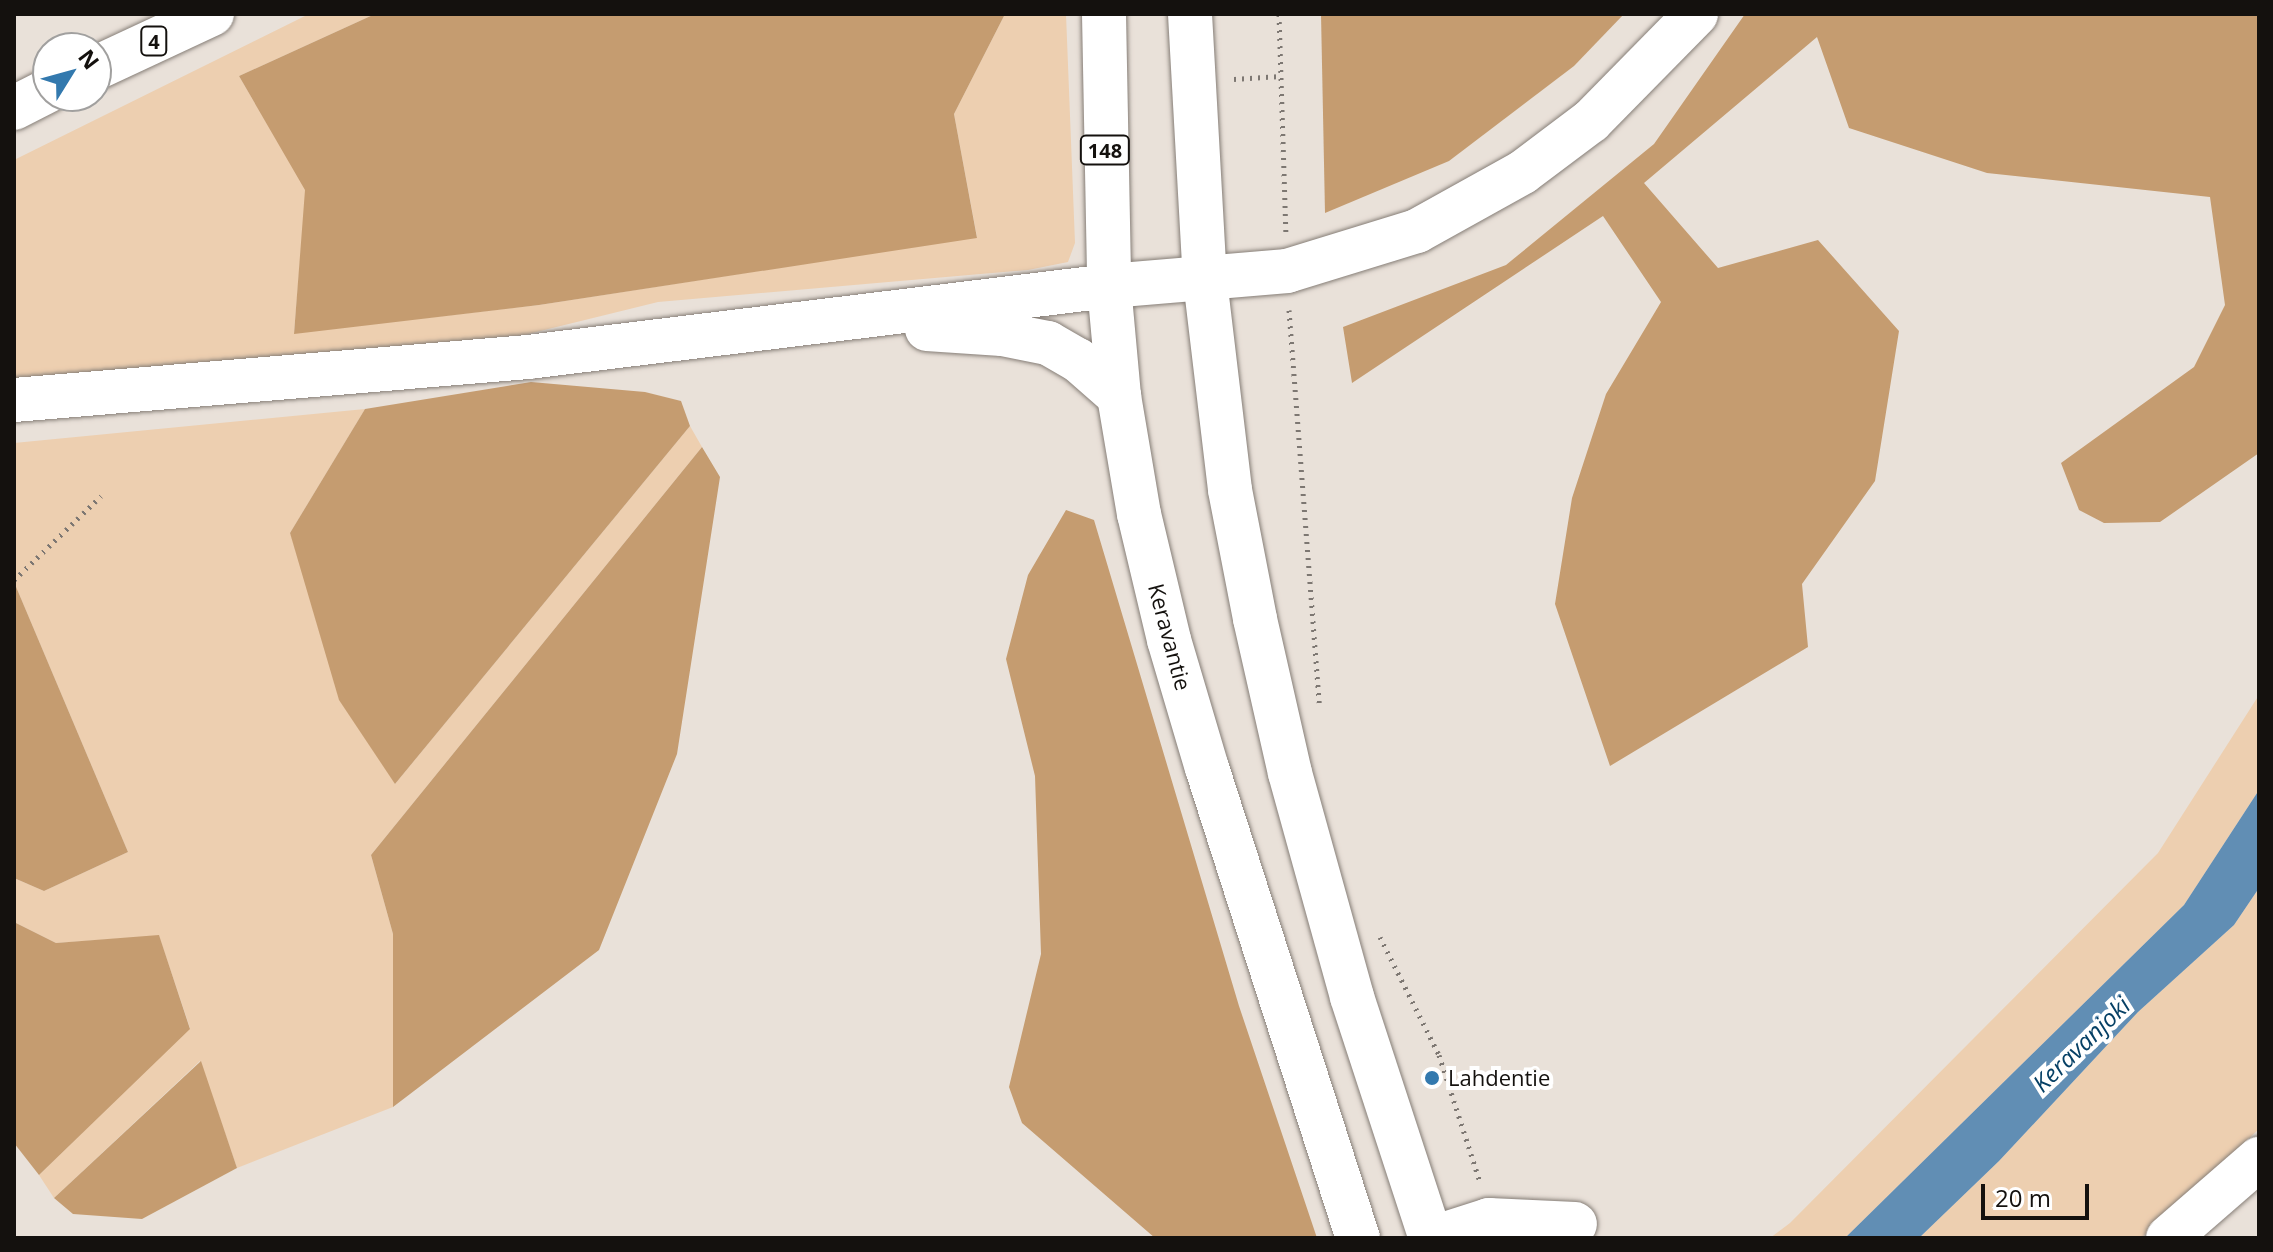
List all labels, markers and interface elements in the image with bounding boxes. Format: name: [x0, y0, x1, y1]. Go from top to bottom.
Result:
road number: 4: [140, 25, 168, 57]
north arrow: [32, 32, 112, 112]
text: N: [72, 43, 107, 75]
road number: 148: [1079, 134, 1131, 166]
street label: Keravantie: [1143, 581, 1197, 693]
water label: Keravanjoki: [2026, 990, 2136, 1098]
place label: Lahdentie: [1448, 1065, 1550, 1091]
marker: Lahdentie: [1423, 1069, 1441, 1087]
scale bar: [1985, 1168, 2093, 1218]
text: 20 m: [1995, 1181, 2051, 1214]

